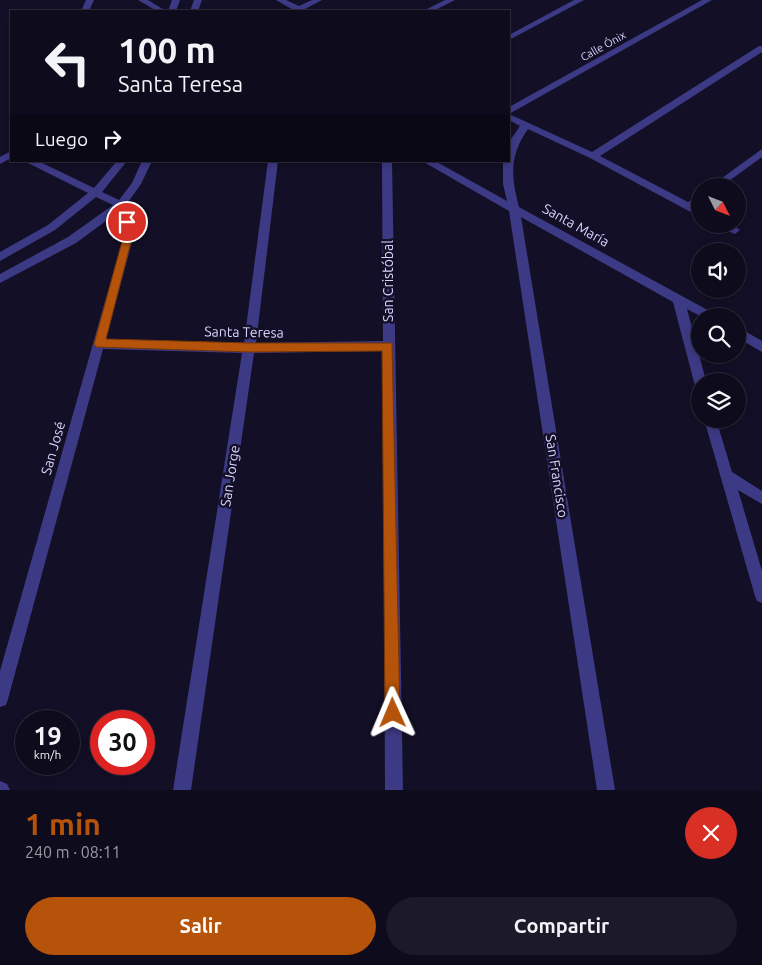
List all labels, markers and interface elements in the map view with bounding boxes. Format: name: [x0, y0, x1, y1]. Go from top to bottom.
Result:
street label: Calle Ónix: [578, 28, 628, 63]
icon: left: [35, 30, 100, 95]
text: 100 m: [118, 30, 216, 70]
text: Santa Teresa: [118, 71, 243, 96]
icon: right: [98, 125, 126, 153]
text: Luego: [35, 128, 88, 150]
north arrow: [691, 178, 746, 232]
map controls: [691, 178, 746, 428]
street label: Santa María: [540, 200, 612, 250]
pin: [106, 201, 148, 243]
icon: arrive: [113, 208, 141, 236]
street label: San Cristóbal: [380, 240, 396, 322]
button: sound: [691, 243, 746, 298]
button: search: [691, 308, 746, 363]
street label: Santa Teresa: [204, 323, 284, 341]
button: layers: [691, 373, 746, 428]
street label: San José: [38, 420, 68, 476]
street label: San Francisco: [543, 433, 571, 519]
street label: San Jorge: [217, 444, 243, 508]
position arrow: [366, 686, 418, 738]
speed limit sign: 30: [90, 710, 155, 775]
text: 19: [33, 722, 62, 750]
text: km/h: [34, 748, 61, 761]
text: 1 min: [25, 807, 101, 841]
button: close: [685, 807, 737, 859]
text: 240 m · 08:11: [25, 843, 121, 861]
button: Salir: [25, 897, 376, 955]
button: Compartir: [386, 897, 737, 955]

